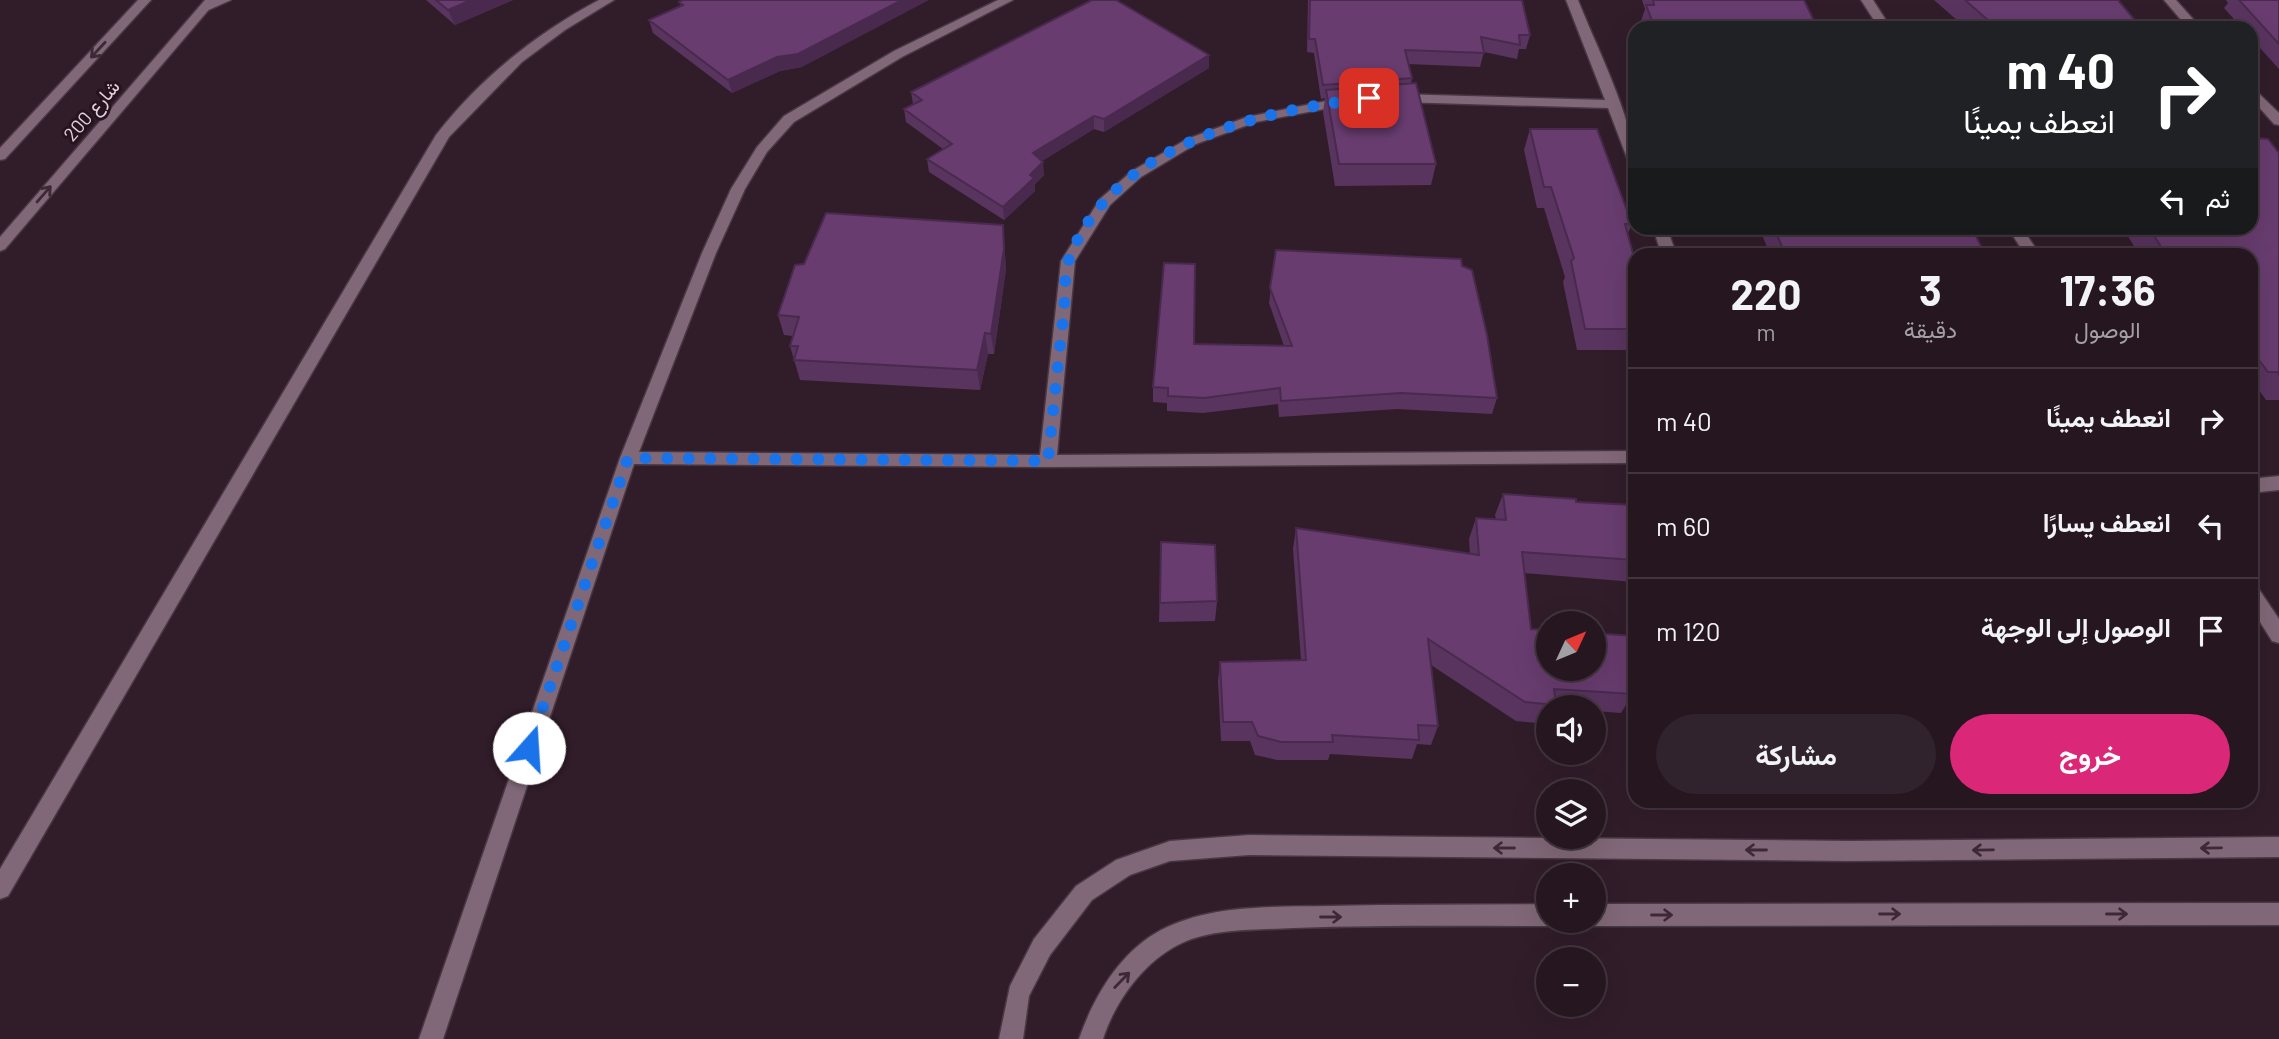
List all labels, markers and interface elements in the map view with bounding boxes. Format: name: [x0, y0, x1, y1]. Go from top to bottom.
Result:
text: 40 m: [2007, 40, 2115, 99]
one-way arrow: [90, 41, 106, 59]
icon: right: [2139, 49, 2230, 140]
pin: [1339, 68, 1399, 128]
street label: شارع 200: [58, 75, 125, 147]
icon: arrive: [1350, 79, 1388, 117]
text: انعطف يمينًا: [1963, 101, 2115, 139]
icon: left: [2154, 182, 2192, 220]
text: ثم: [2206, 182, 2230, 213]
one-way arrow: [36, 185, 52, 203]
text: 3: [1919, 264, 1942, 314]
text: 17:36: [2059, 264, 2156, 314]
text: 220: [1730, 268, 1801, 318]
text: دقيقة: [1904, 315, 1957, 343]
text: الوصول: [2074, 315, 2141, 343]
text: m: [1756, 318, 1775, 346]
text: انعطف يمينًا: [2046, 401, 2171, 432]
icon: right: [2192, 402, 2230, 440]
text: 40 m: [1656, 405, 1712, 436]
text: انعطف يسارًا: [2043, 506, 2171, 537]
icon: left: [2192, 507, 2230, 545]
text: 60 m: [1656, 510, 1711, 541]
north arrow: [1536, 611, 1606, 681]
map controls: [1536, 611, 1606, 1017]
text: الوصول إلى الوجهة: [1981, 611, 2171, 642]
icon: arrive: [2192, 612, 2230, 650]
text: 120 m: [1656, 615, 1720, 646]
button: sound: [1536, 695, 1606, 765]
position arrow: [492, 711, 566, 785]
button: مشاركة: [1656, 714, 1936, 794]
button: خروج: [1950, 714, 2230, 794]
button: layers: [1536, 779, 1606, 849]
one-way arrow: [1493, 841, 1516, 855]
one-way arrow: [2200, 841, 2223, 854]
one-way arrow: [1745, 843, 1768, 857]
one-way arrow: [1972, 843, 1995, 857]
button: +: [1536, 863, 1606, 933]
one-way arrow: [1878, 907, 1901, 921]
one-way arrow: [2106, 907, 2129, 921]
one-way arrow: [1651, 908, 1674, 922]
one-way arrow: [1319, 910, 1342, 923]
button: −: [1536, 947, 1606, 1017]
one-way arrow: [1114, 972, 1131, 989]

